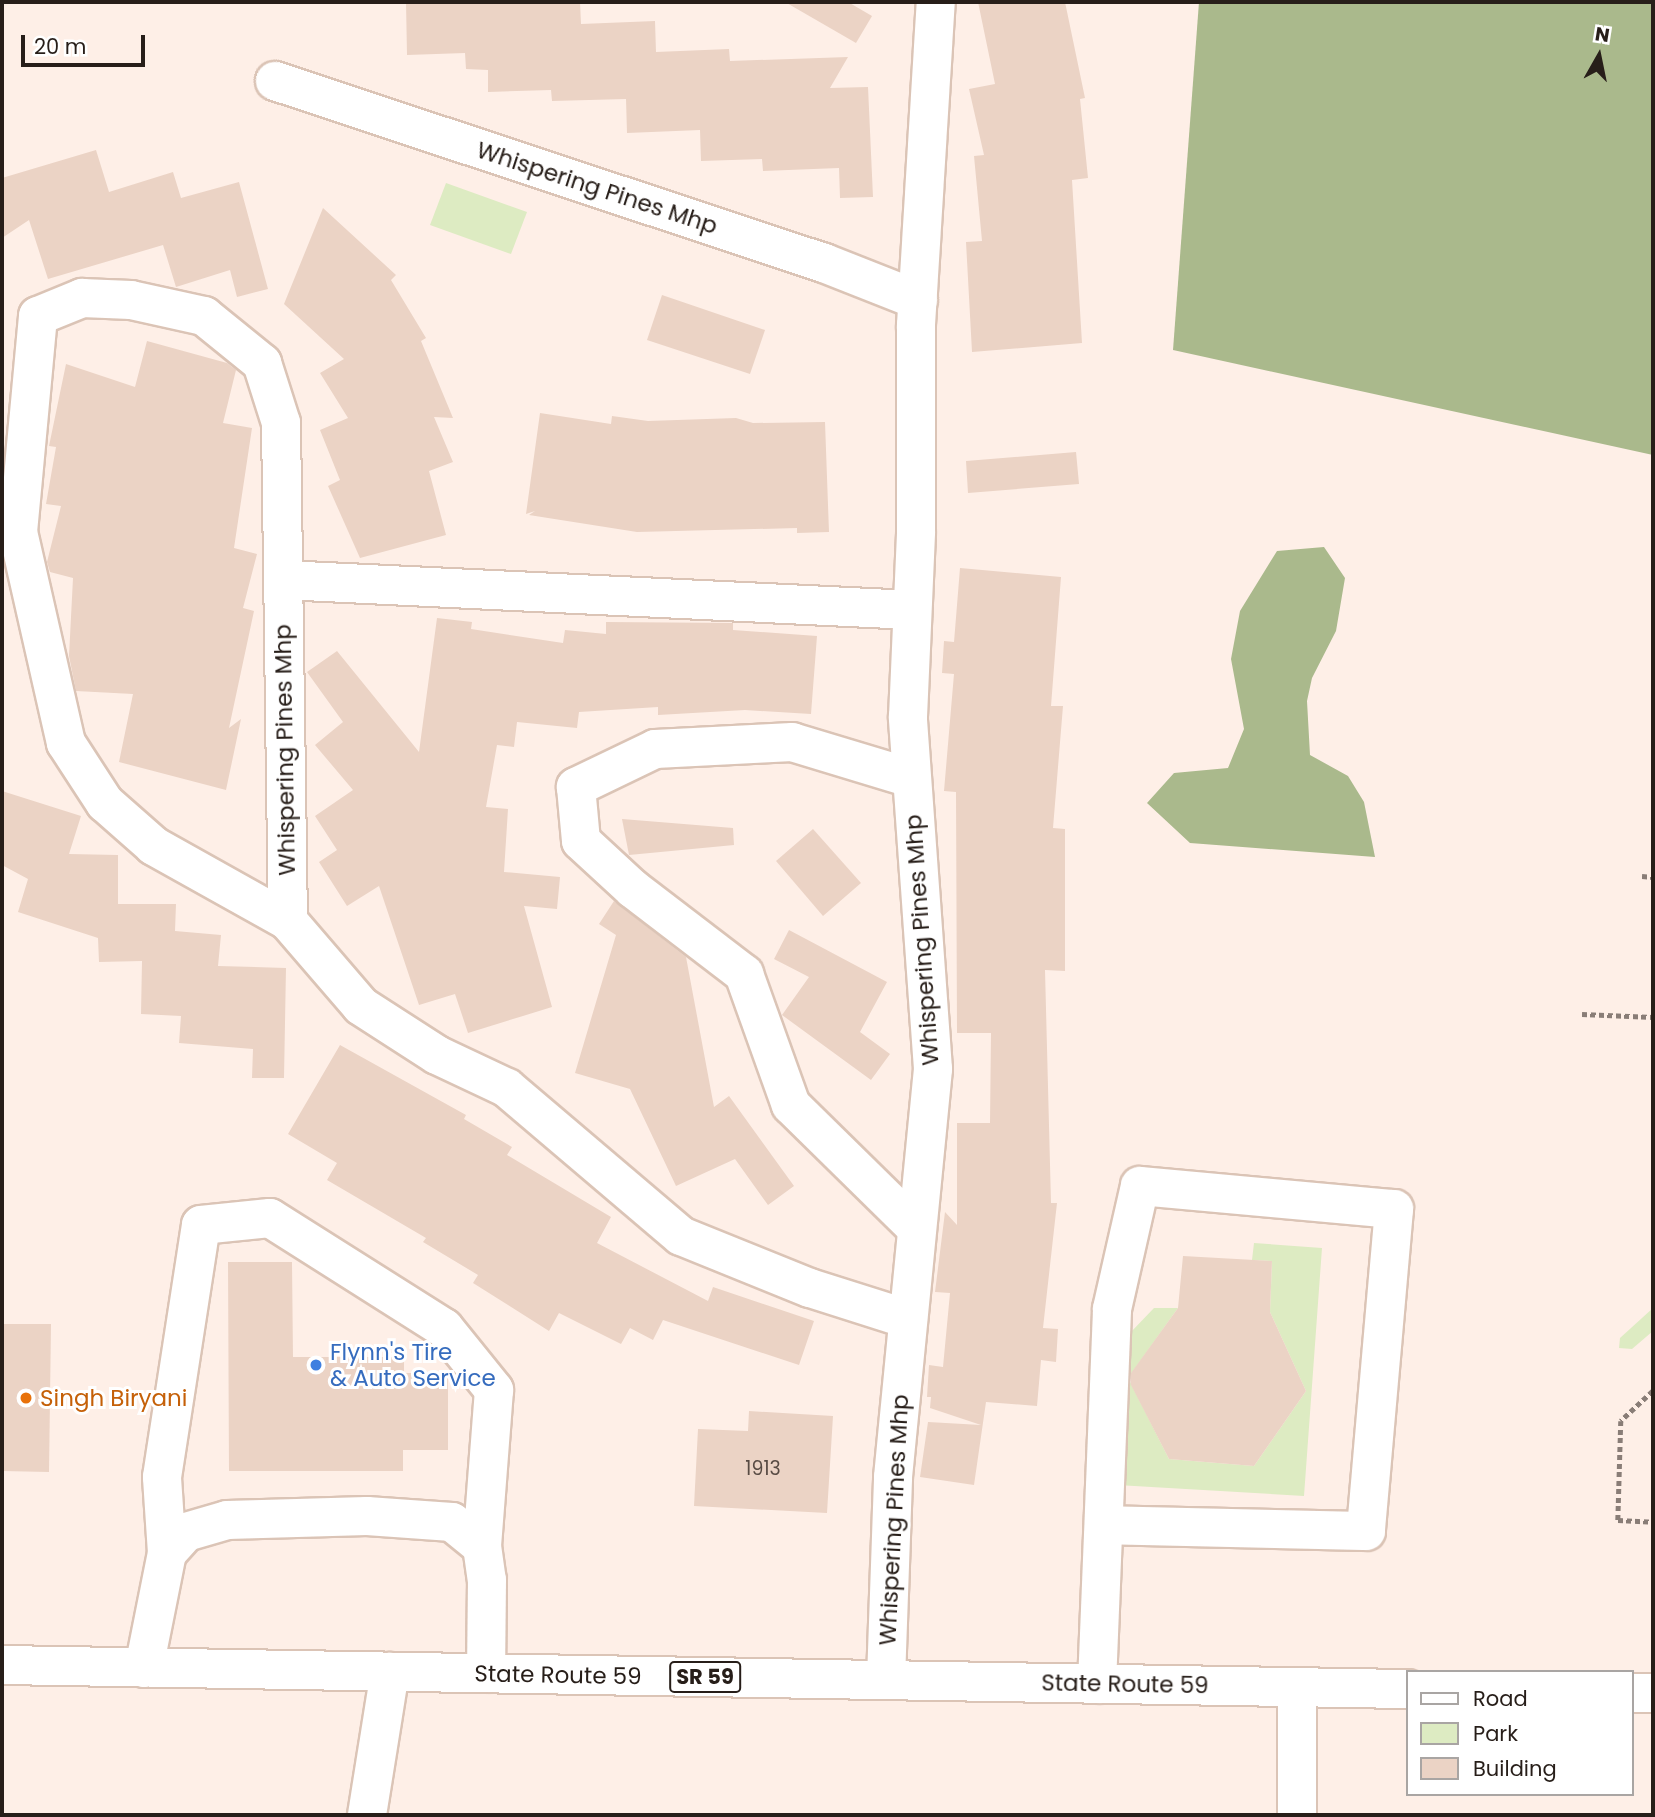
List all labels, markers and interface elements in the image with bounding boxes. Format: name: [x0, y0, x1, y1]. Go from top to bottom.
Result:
text: N: [1593, 20, 1612, 49]
scale bar: [24, 21, 149, 65]
north arrow: [1564, 21, 1634, 91]
text: 20 m: [34, 32, 87, 61]
street label: Whispering Pines Mhp: [473, 136, 721, 240]
street label: Whispering Pines Mhp: [269, 624, 301, 876]
street label: Whispering Pines Mhp: [899, 814, 945, 1066]
place label: Flynn's Tire & Auto Service: [330, 1338, 496, 1392]
marker: Flynn's Tire & Auto Service: [308, 1357, 324, 1373]
place label: Singh Biryani: [40, 1384, 187, 1412]
marker: Singh Biryani: [18, 1390, 34, 1406]
street label: Whispering Pines Mhp: [874, 1394, 914, 1646]
house number: 1913: [745, 1458, 781, 1480]
street label: State Route 59: [474, 1660, 642, 1690]
road number: SR 59: [668, 1660, 742, 1694]
street label: State Route 59: [1041, 1669, 1209, 1699]
legend: [1406, 1670, 1634, 1796]
text: Road: [1473, 1684, 1528, 1713]
text: Park: [1473, 1719, 1518, 1748]
text: Building: [1473, 1754, 1557, 1783]

